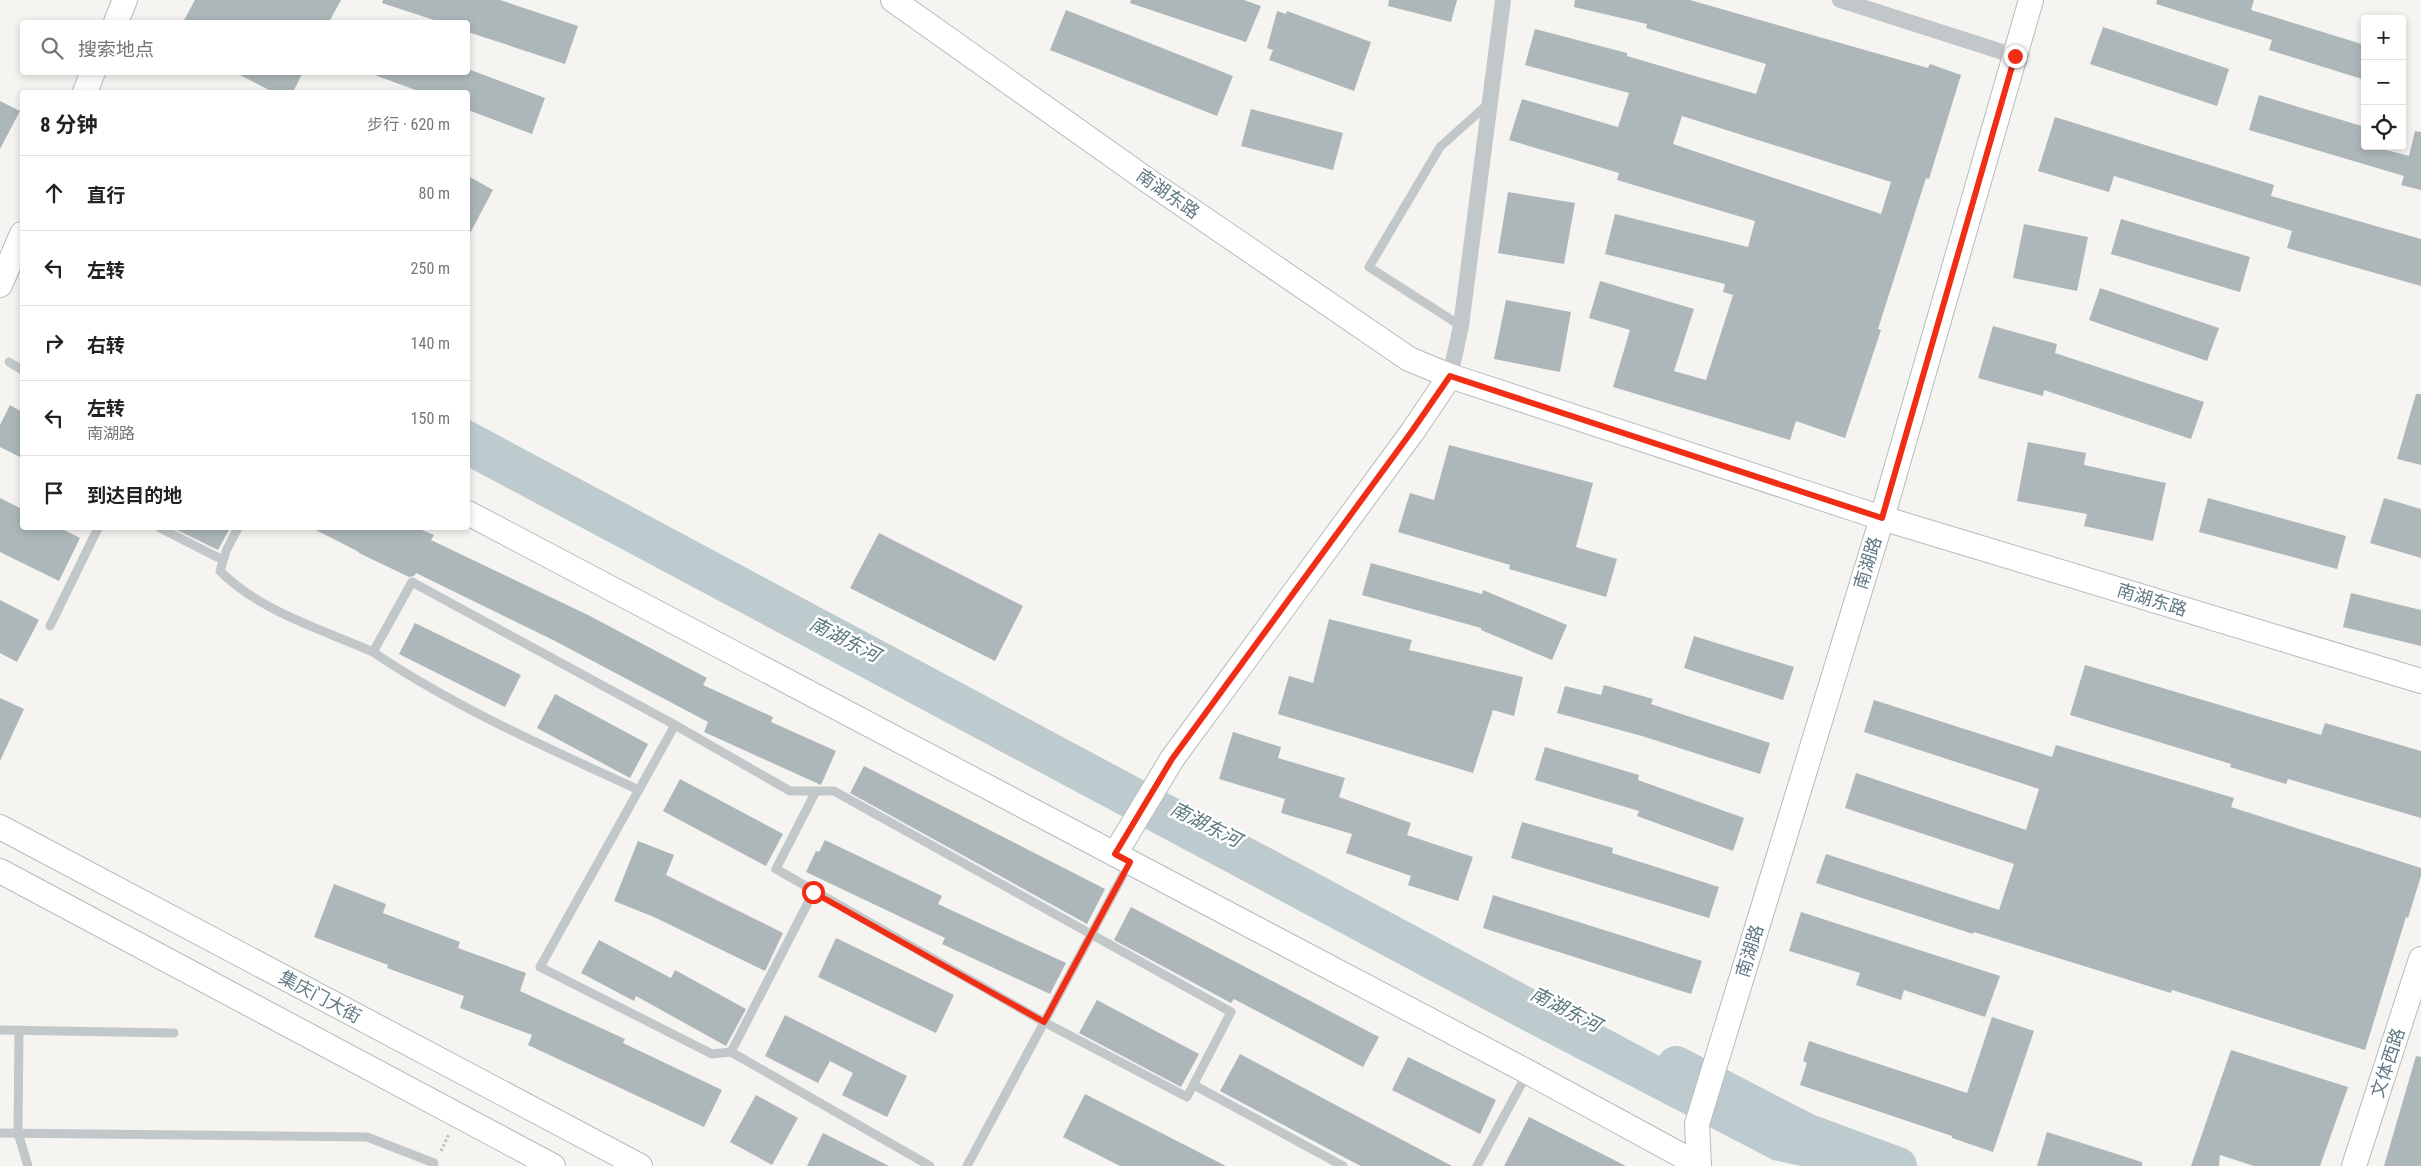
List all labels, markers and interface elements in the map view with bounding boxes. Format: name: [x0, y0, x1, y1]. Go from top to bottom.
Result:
map controls: [2361, 15, 2406, 150]
button: +: [2361, 15, 2406, 60]
search box: [20, 20, 470, 75]
icon: search: [38, 34, 66, 62]
text: 搜索地点: [78, 38, 154, 61]
route end: [2004, 45, 2027, 68]
button: −: [2361, 60, 2406, 105]
button: locate: [2361, 105, 2406, 150]
text: 8 分钟: [40, 113, 97, 137]
text: 步行 · 620 m: [367, 115, 450, 134]
street label: 南湖东路: [1133, 164, 1204, 223]
icon: ahead: [40, 179, 68, 207]
text: 直行: [87, 184, 125, 207]
text: 80 m: [418, 184, 450, 203]
icon: left: [40, 254, 68, 282]
text: 左转: [87, 259, 125, 282]
text: 250 m: [411, 259, 450, 278]
icon: right: [40, 329, 68, 357]
text: 右转: [87, 334, 125, 357]
text: 140 m: [411, 334, 450, 353]
text: 左转: [87, 397, 125, 420]
icon: left: [40, 404, 68, 432]
text: 150 m: [411, 409, 450, 428]
text: 南湖路: [87, 424, 135, 443]
icon: arrive: [40, 479, 68, 507]
text: 到达目的地: [87, 484, 182, 507]
street label: 南湖路: [1850, 534, 1885, 592]
street label: 南湖东路: [2115, 579, 2190, 620]
water label: 南湖东河: [806, 612, 887, 669]
water label: 南湖东河: [1167, 797, 1248, 854]
route start: [802, 881, 825, 904]
street label: 南湖路: [1732, 922, 1767, 980]
street label: 集庆门大街: [276, 966, 365, 1027]
water label: 南湖东河: [1527, 982, 1608, 1039]
street label: 文体西路: [2366, 1025, 2409, 1100]

